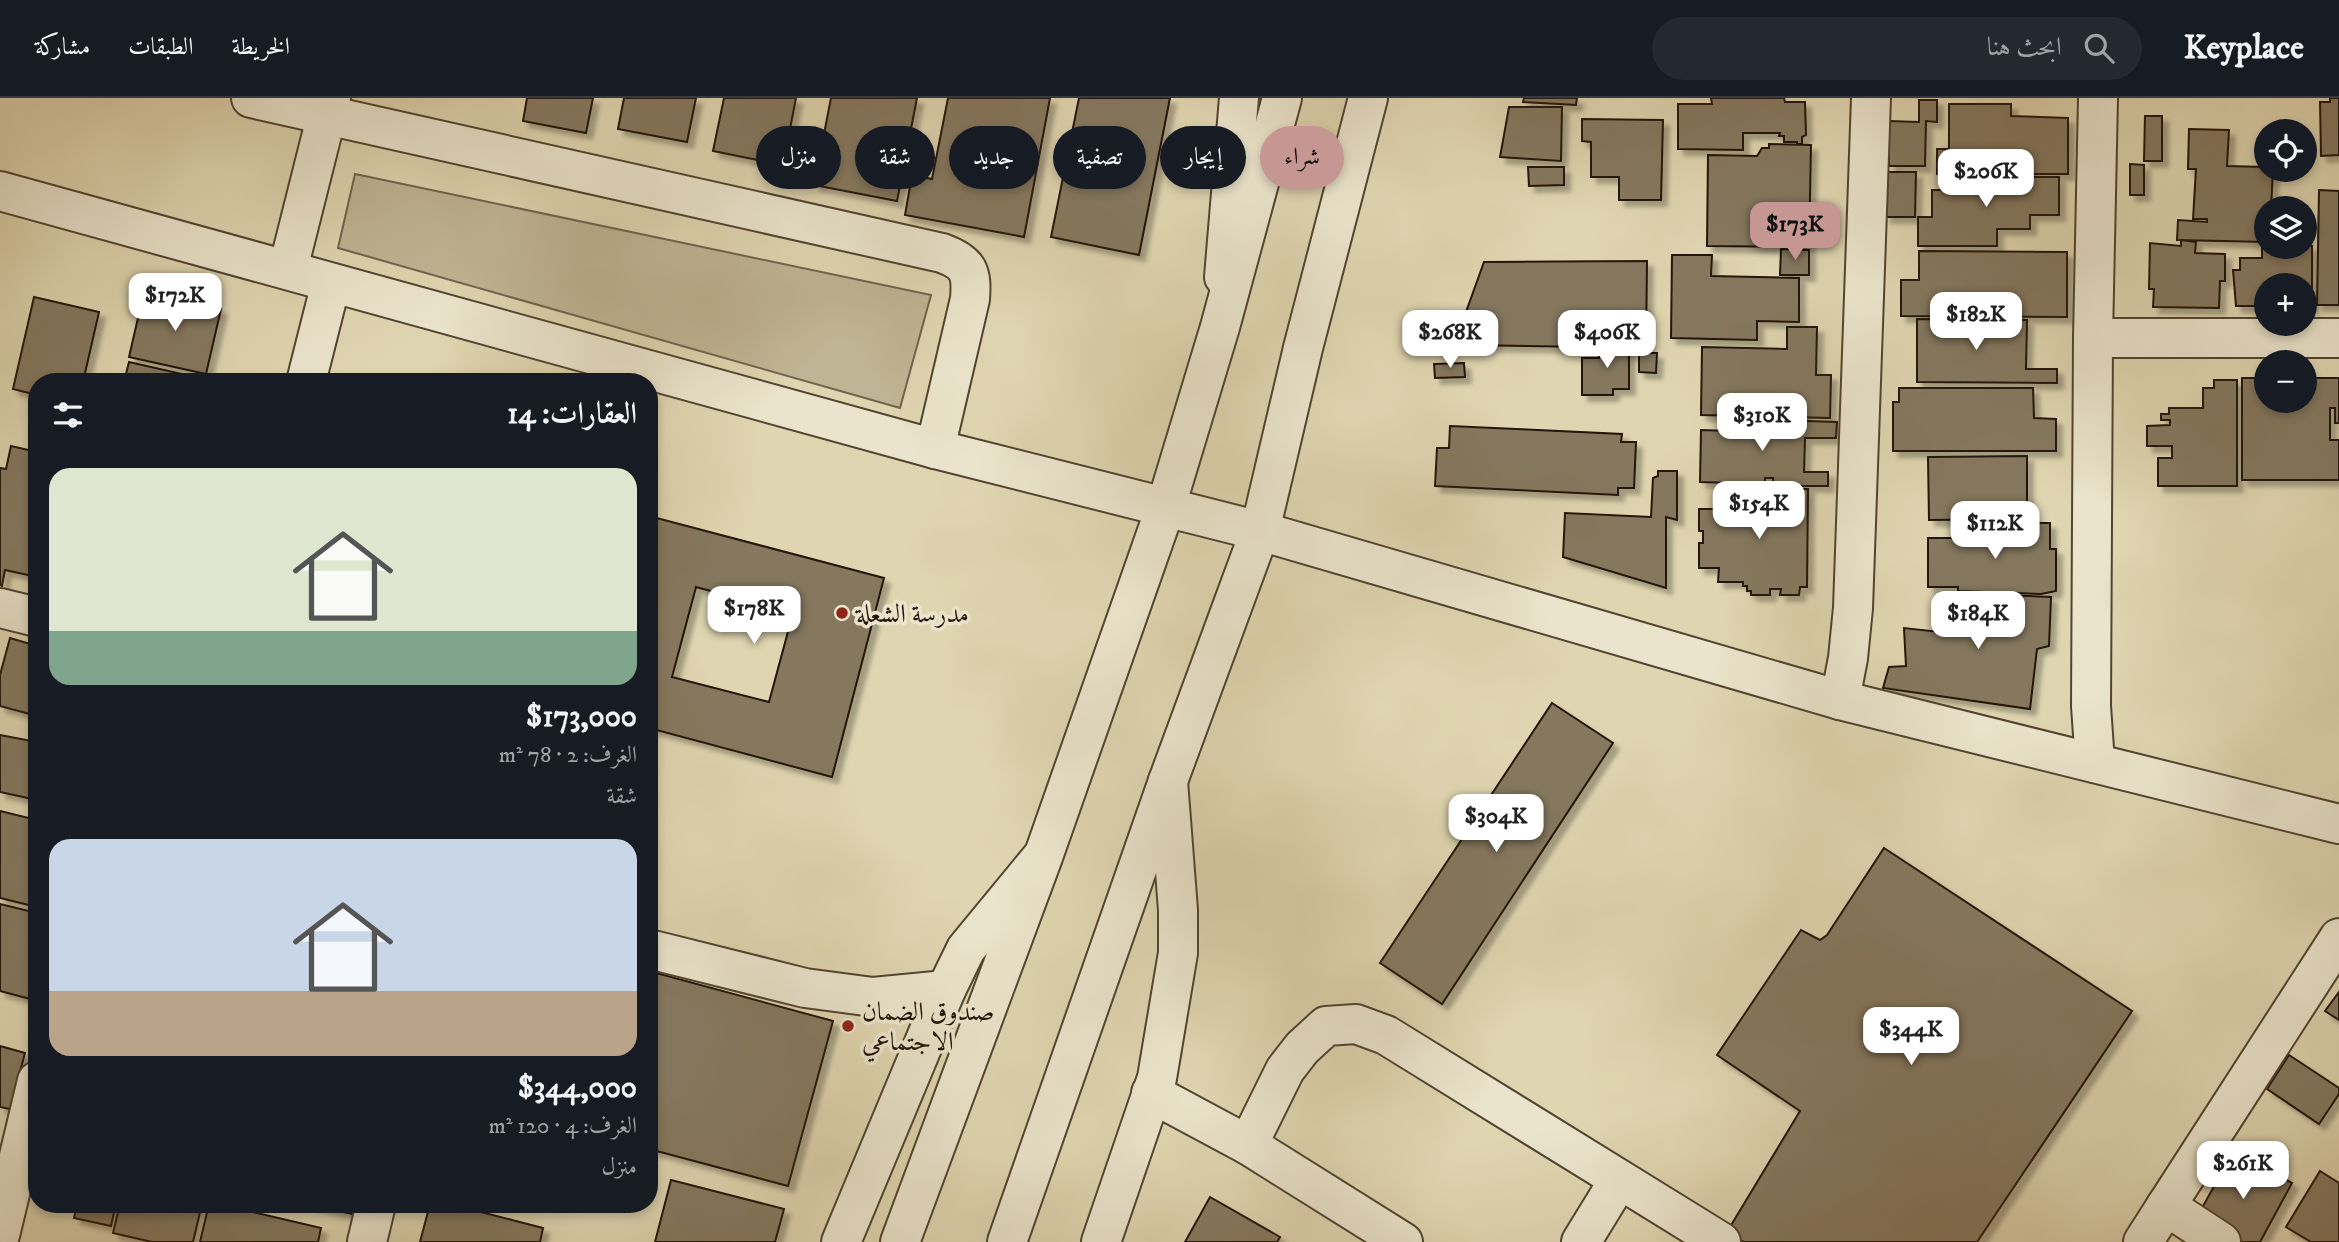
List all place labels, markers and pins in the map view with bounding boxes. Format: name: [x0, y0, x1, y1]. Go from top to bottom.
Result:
pin: $206K: [1937, 150, 2035, 209]
pin: $173K: [1746, 202, 1844, 262]
pin: $172K: [126, 274, 224, 333]
pin: $182K: [1927, 292, 2025, 352]
pin: $268K: [1401, 310, 1499, 370]
pin: $406K: [1558, 310, 1656, 370]
pin: $310K: [1713, 394, 1811, 453]
pin: $154K: [1710, 482, 1808, 541]
pin: $112K: [1946, 502, 2044, 561]
pin: $178K: [705, 587, 803, 646]
pin: $184K: [1929, 592, 2027, 651]
place label: مدرسة الشعلة: [854, 598, 969, 631]
marker: مدرسة الشعلة: [834, 605, 850, 621]
pin: $304K: [1447, 794, 1545, 854]
place label: صندوق الضمان الاجتماعي: [862, 996, 994, 1063]
pin: $344K: [1862, 1007, 1960, 1067]
marker: صندوق الضمان الاجتماعي: [840, 1018, 856, 1034]
pin: $261K: [2194, 1142, 2292, 1201]

